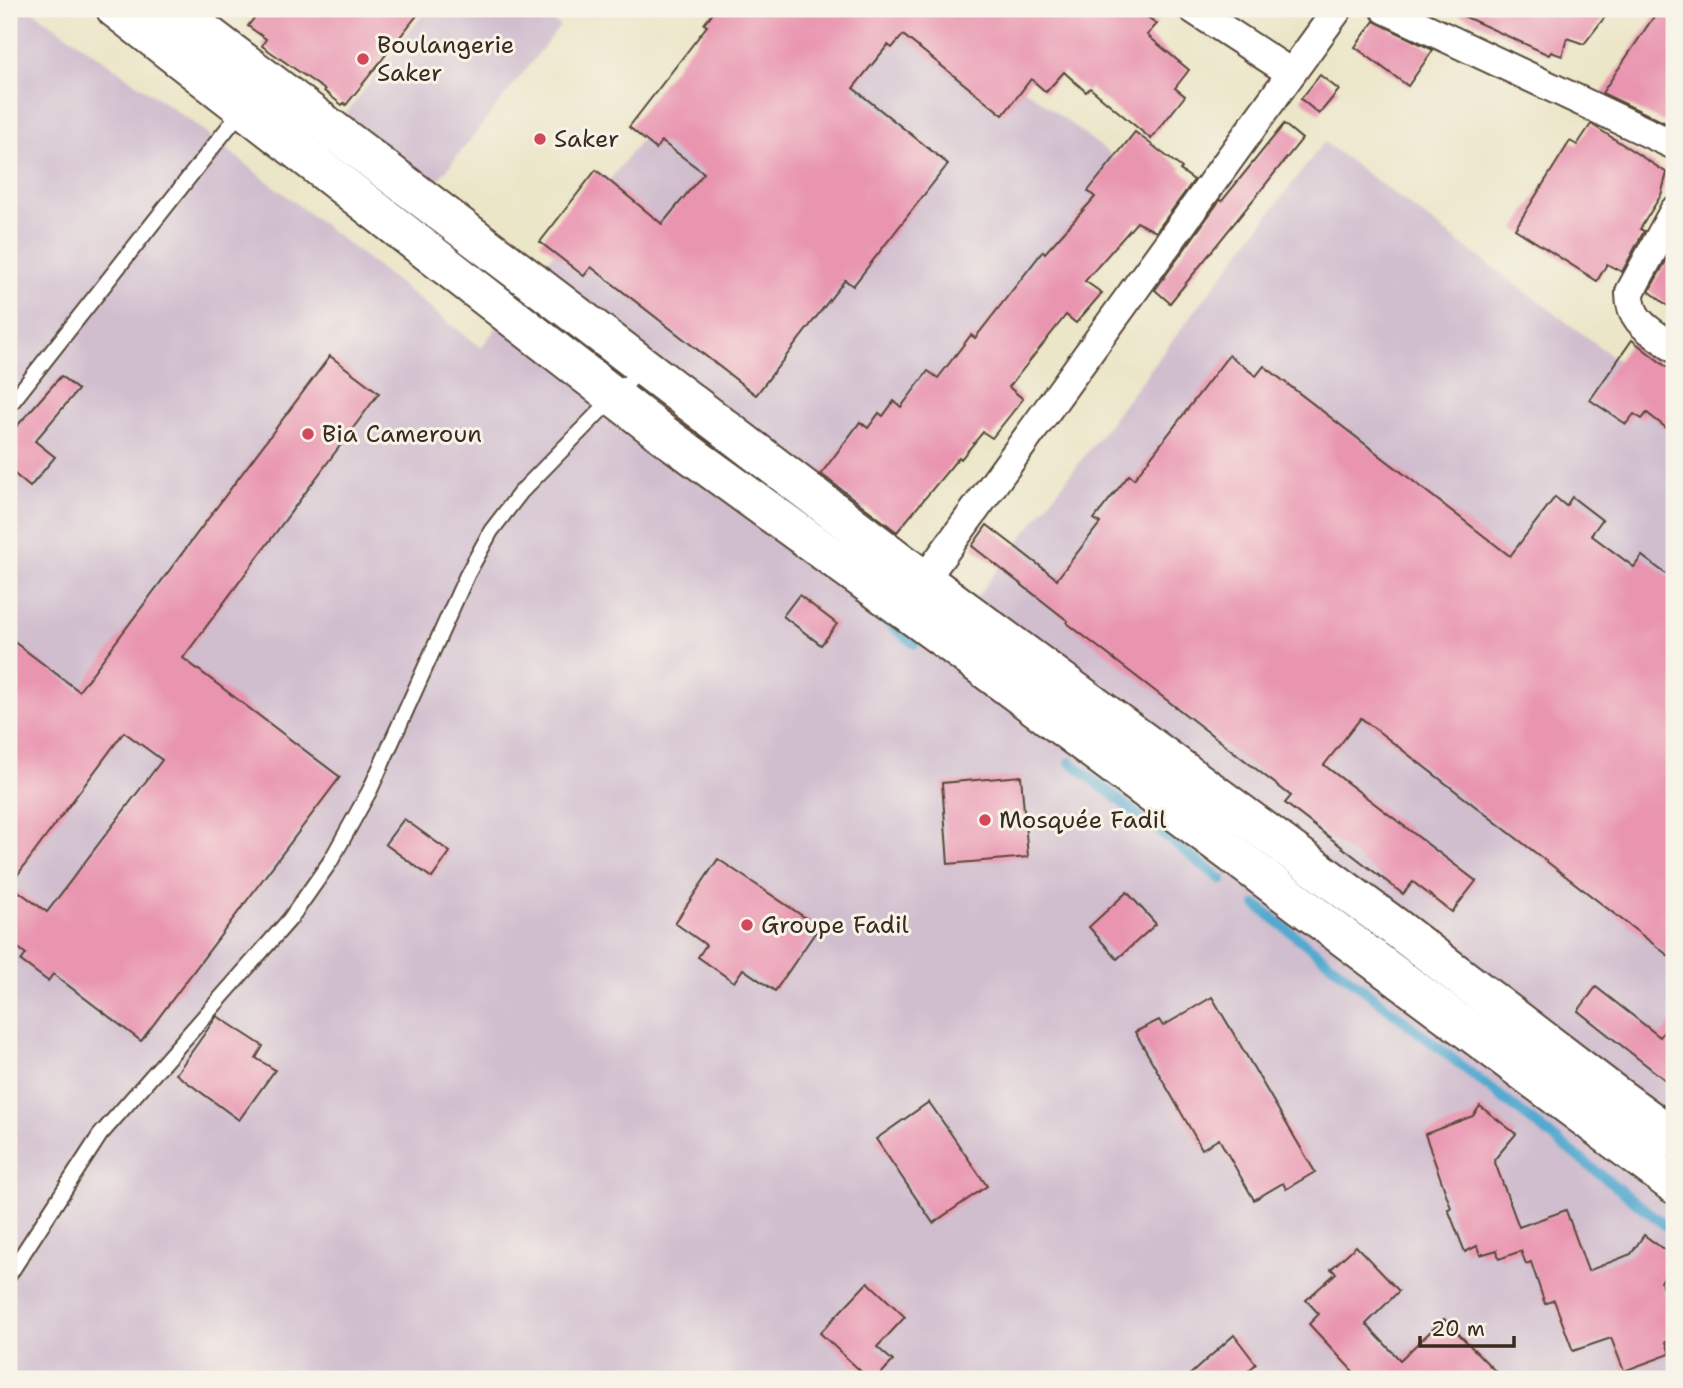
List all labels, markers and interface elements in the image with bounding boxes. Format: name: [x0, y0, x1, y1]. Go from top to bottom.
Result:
place label: Boulangerie Saker: [377, 29, 514, 89]
marker: Boulangerie Saker: [355, 51, 371, 67]
place label: Saker: [554, 123, 619, 155]
marker: Saker: [532, 131, 548, 147]
place label: Bia Cameroun: [322, 418, 482, 450]
marker: Bia Cameroun: [300, 426, 316, 442]
place label: Mosquée Fadil: [999, 804, 1167, 836]
marker: Mosquée Fadil: [977, 812, 993, 828]
place label: Groupe Fadil: [761, 909, 910, 941]
marker: Groupe Fadil: [739, 917, 755, 933]
scale bar: [1420, 1304, 1515, 1348]
text: 20 m: [1431, 1315, 1485, 1343]

